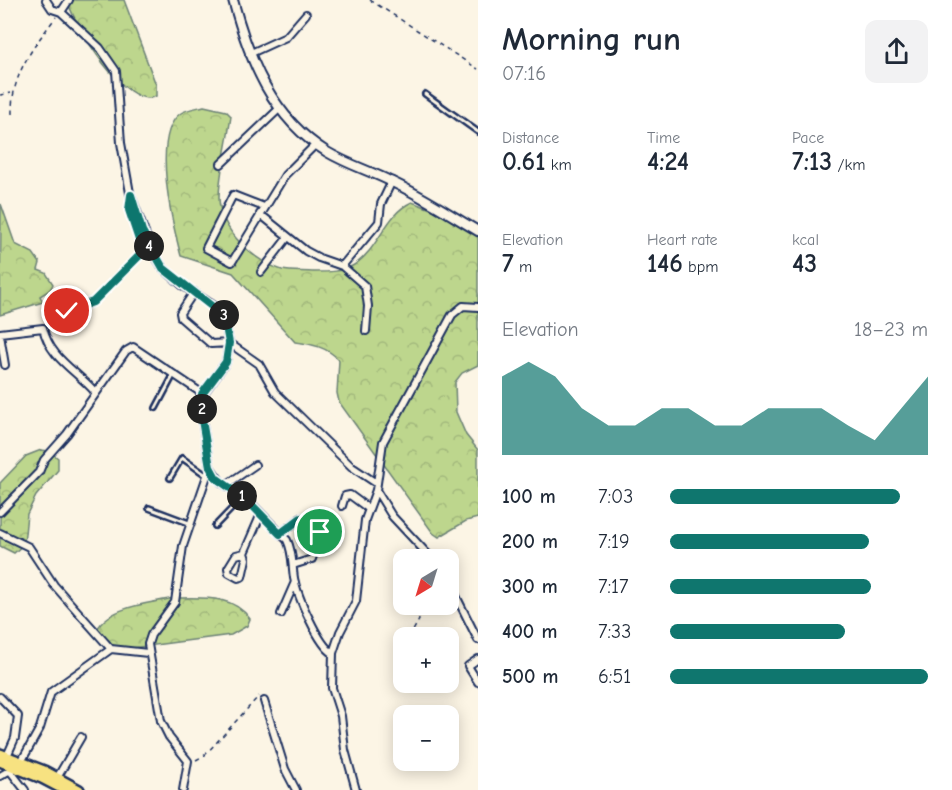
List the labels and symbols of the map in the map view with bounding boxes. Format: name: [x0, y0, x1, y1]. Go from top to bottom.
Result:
pin: 4: [134, 231, 164, 261]
pin: [41, 285, 92, 336]
pin: 3: [209, 300, 239, 330]
pin: 2: [187, 394, 217, 424]
pin: 1: [227, 481, 257, 511]
pin: [294, 506, 345, 557]
north arrow: [393, 549, 459, 615]

